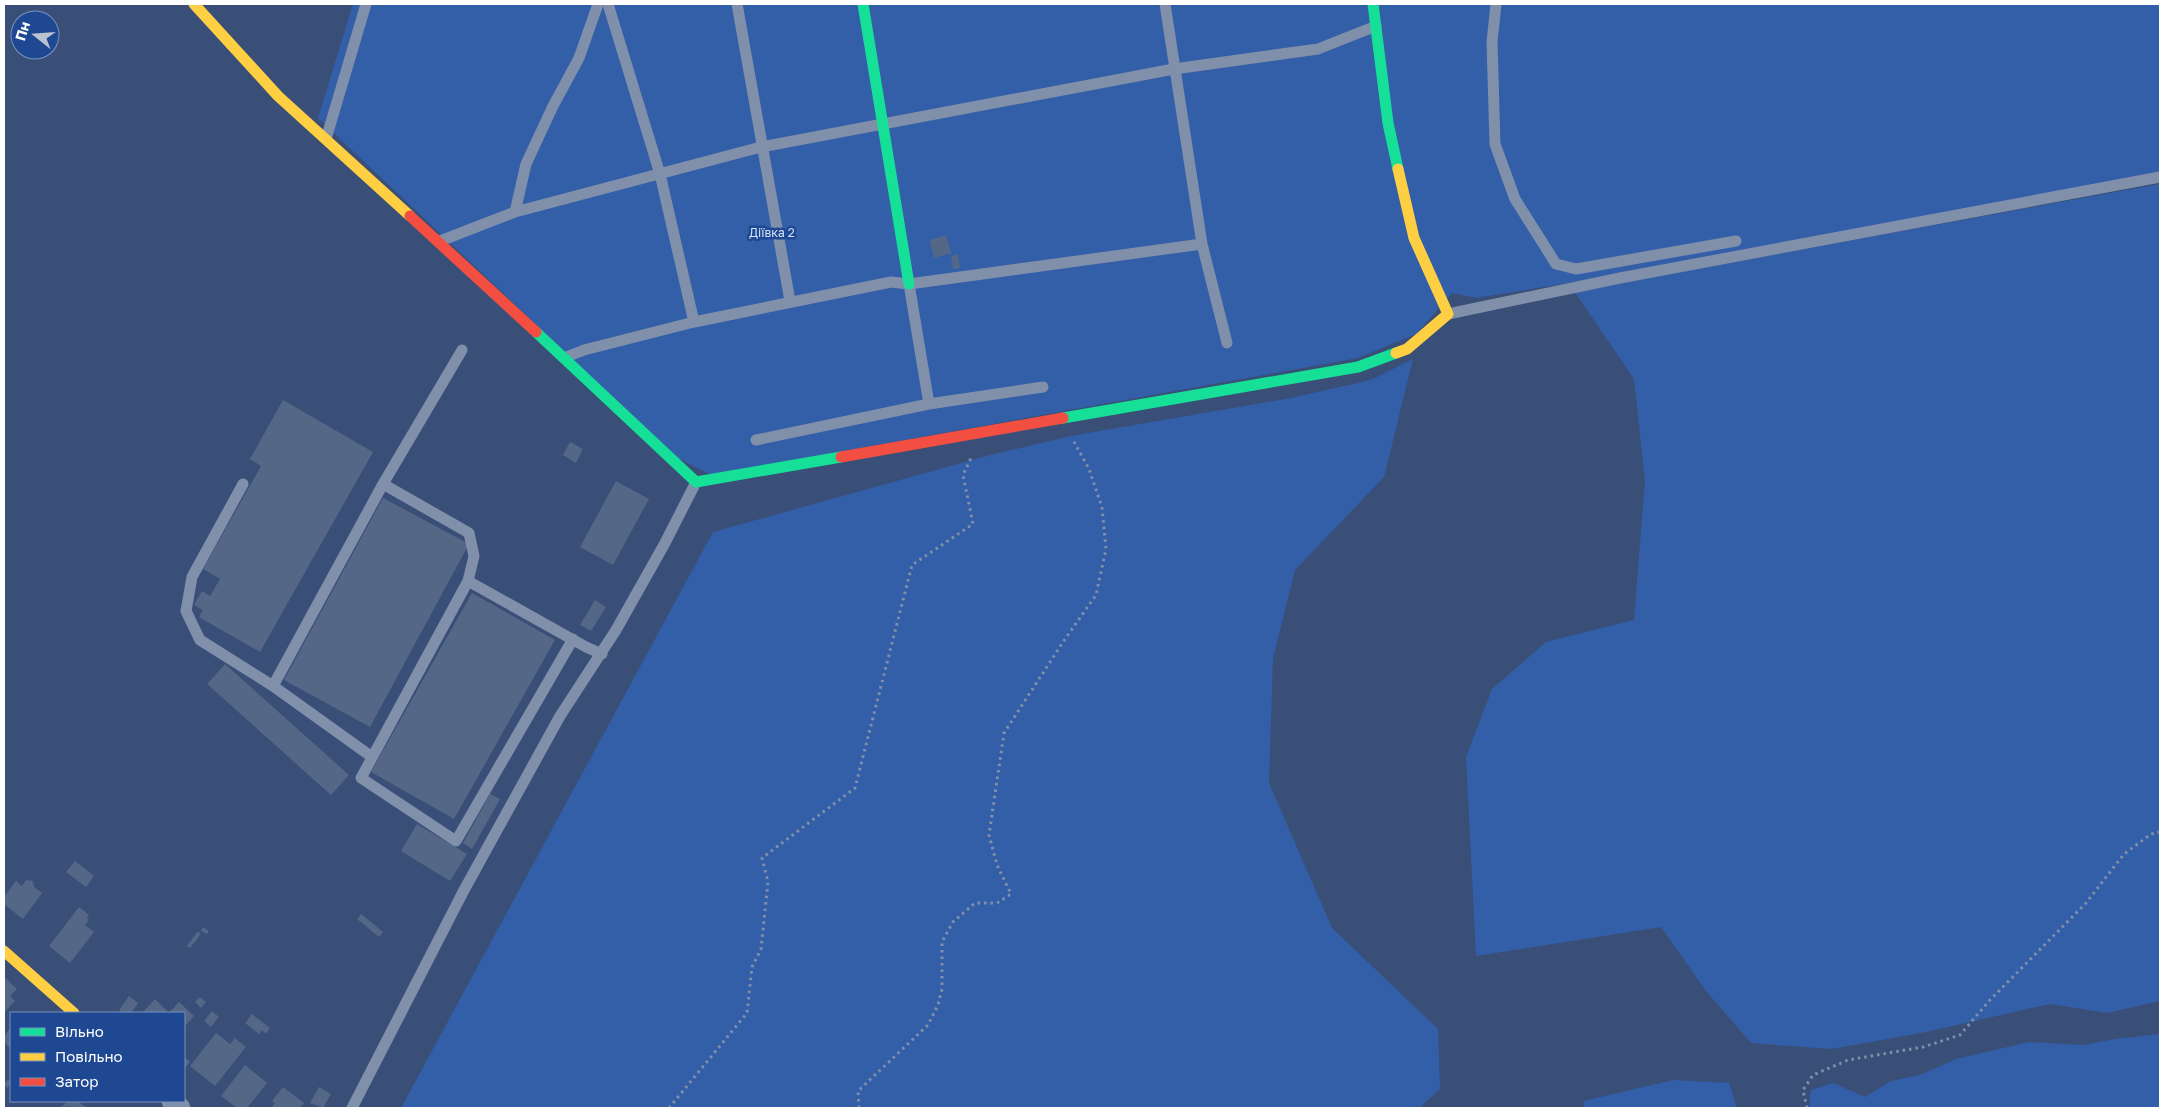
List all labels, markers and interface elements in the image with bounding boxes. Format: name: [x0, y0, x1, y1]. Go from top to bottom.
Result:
north arrow: [10, 10, 60, 60]
text: Пн: [11, 19, 33, 43]
park label: Діївка 2: [749, 225, 795, 240]
legend: [10, 1012, 185, 1102]
text: Вільно: [55, 1022, 104, 1040]
text: Повільно: [55, 1047, 123, 1065]
text: Затор: [55, 1072, 98, 1090]

